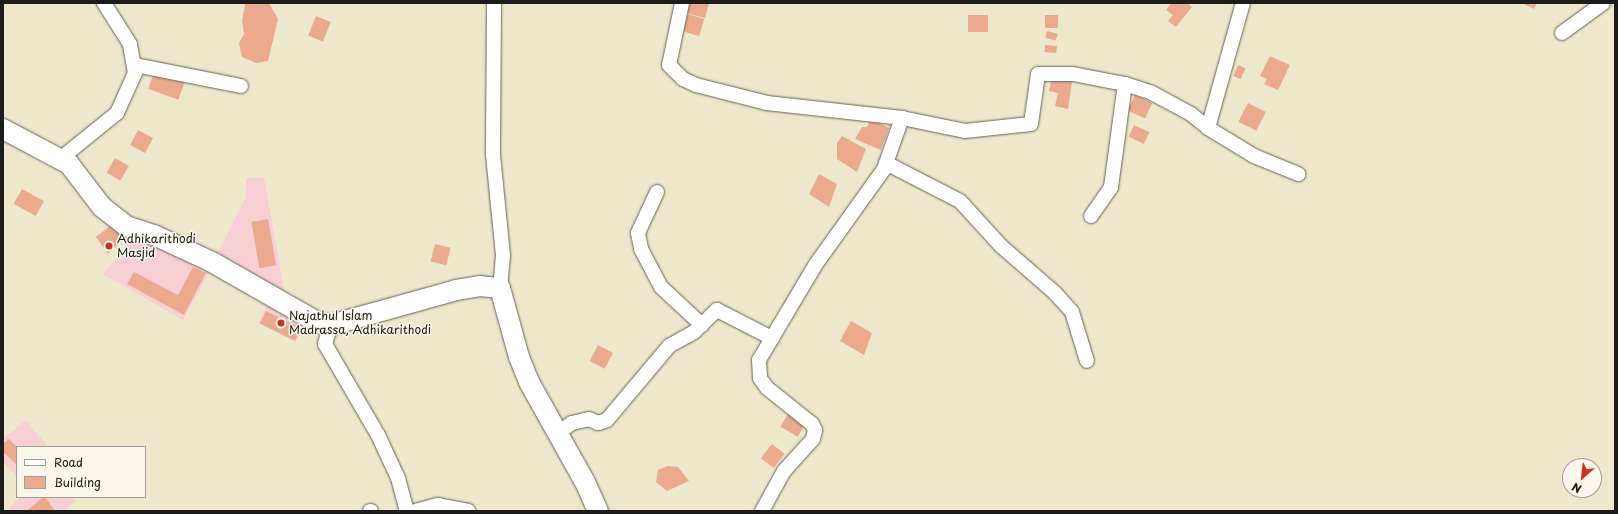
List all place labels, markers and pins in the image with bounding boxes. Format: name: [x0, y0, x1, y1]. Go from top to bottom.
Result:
place label: Adhikarithodi Masjid: [117, 232, 196, 260]
marker: Adhikarithodi Masjid: [104, 241, 114, 251]
place label: Najathul Islam Madrassa, Adhikarithodi: [289, 309, 432, 337]
marker: Najathul Islam Madrassa, Adhikarithodi: [276, 318, 286, 328]

